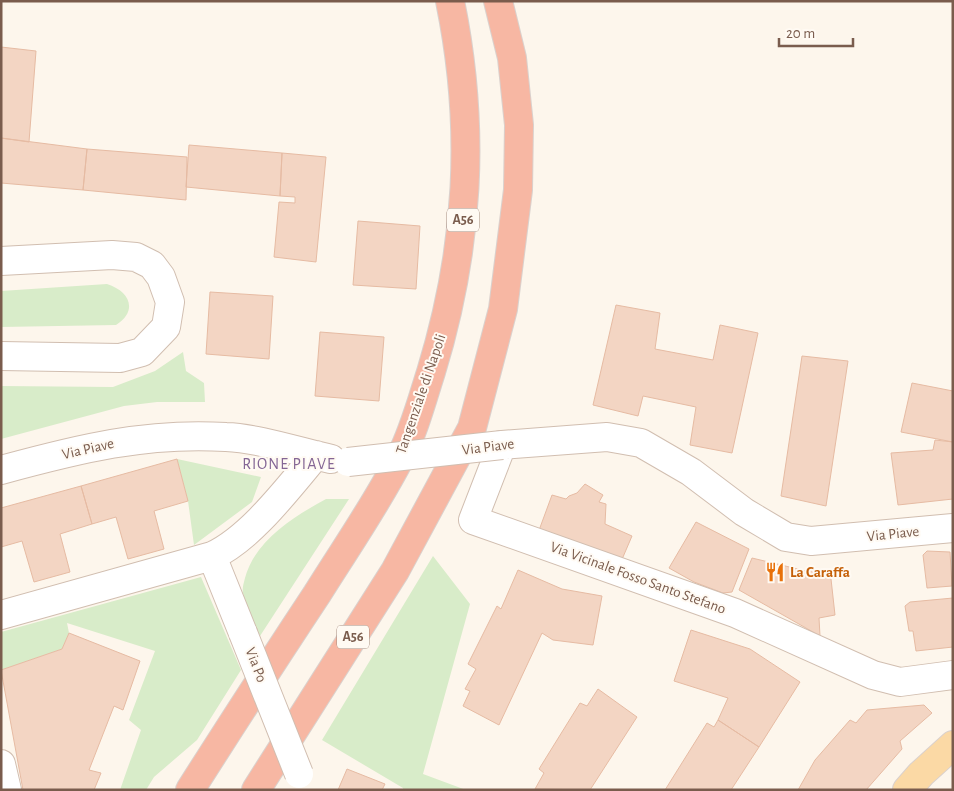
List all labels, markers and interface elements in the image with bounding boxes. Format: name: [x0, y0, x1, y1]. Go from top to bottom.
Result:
scale bar: [779, 15, 853, 47]
text: 20 m: [786, 26, 815, 41]
road number: A56: [447, 208, 479, 232]
street label: Tangenziale di Napoli: [393, 332, 449, 456]
street label: Via Piave: [61, 436, 115, 462]
street label: Via Piave: [461, 436, 515, 458]
district label: RIONE PIAVE: [242, 456, 336, 472]
street label: Via Piave: [866, 524, 920, 544]
street label: Via Vicinale Fosso Santo Stefano: [548, 539, 728, 617]
restaurant icon: La Caraffa: [764, 561, 786, 583]
place label: La Caraffa: [790, 565, 850, 580]
road number: A56: [337, 626, 369, 649]
street label: Via Po: [243, 645, 269, 685]

